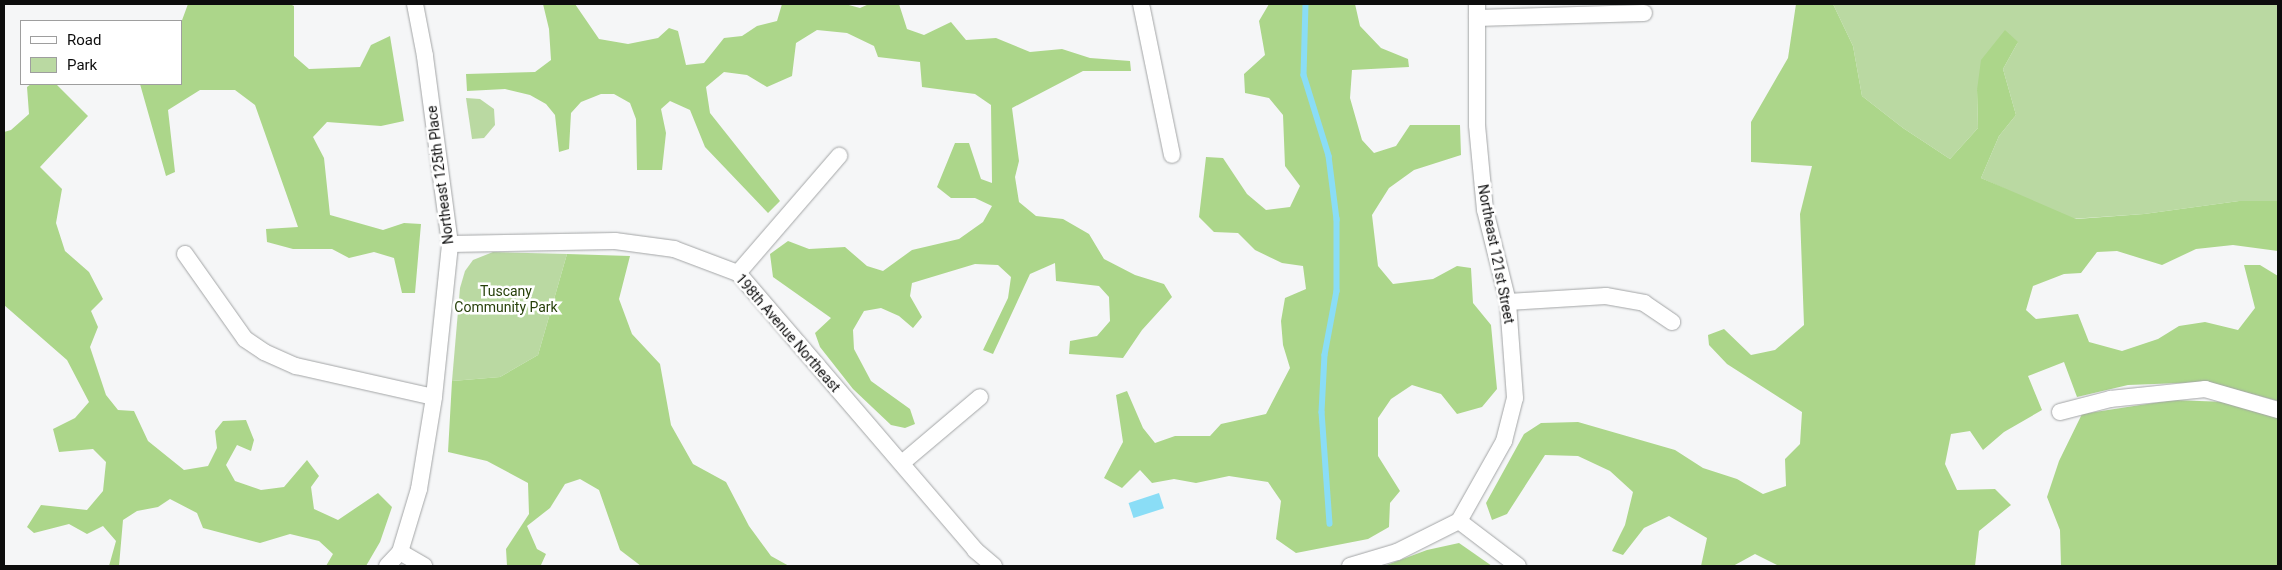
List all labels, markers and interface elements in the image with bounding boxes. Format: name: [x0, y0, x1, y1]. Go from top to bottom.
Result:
legend: [20, 20, 182, 85]
text: Road: [67, 31, 101, 49]
text: Park: [67, 56, 97, 74]
street label: Northeast 125th Place: [423, 105, 457, 245]
street label: Northeast 121st Street: [1474, 183, 1518, 325]
street label: 198th Avenue Northeast: [732, 271, 844, 395]
park label: Tuscany Community Park: [454, 283, 558, 316]

